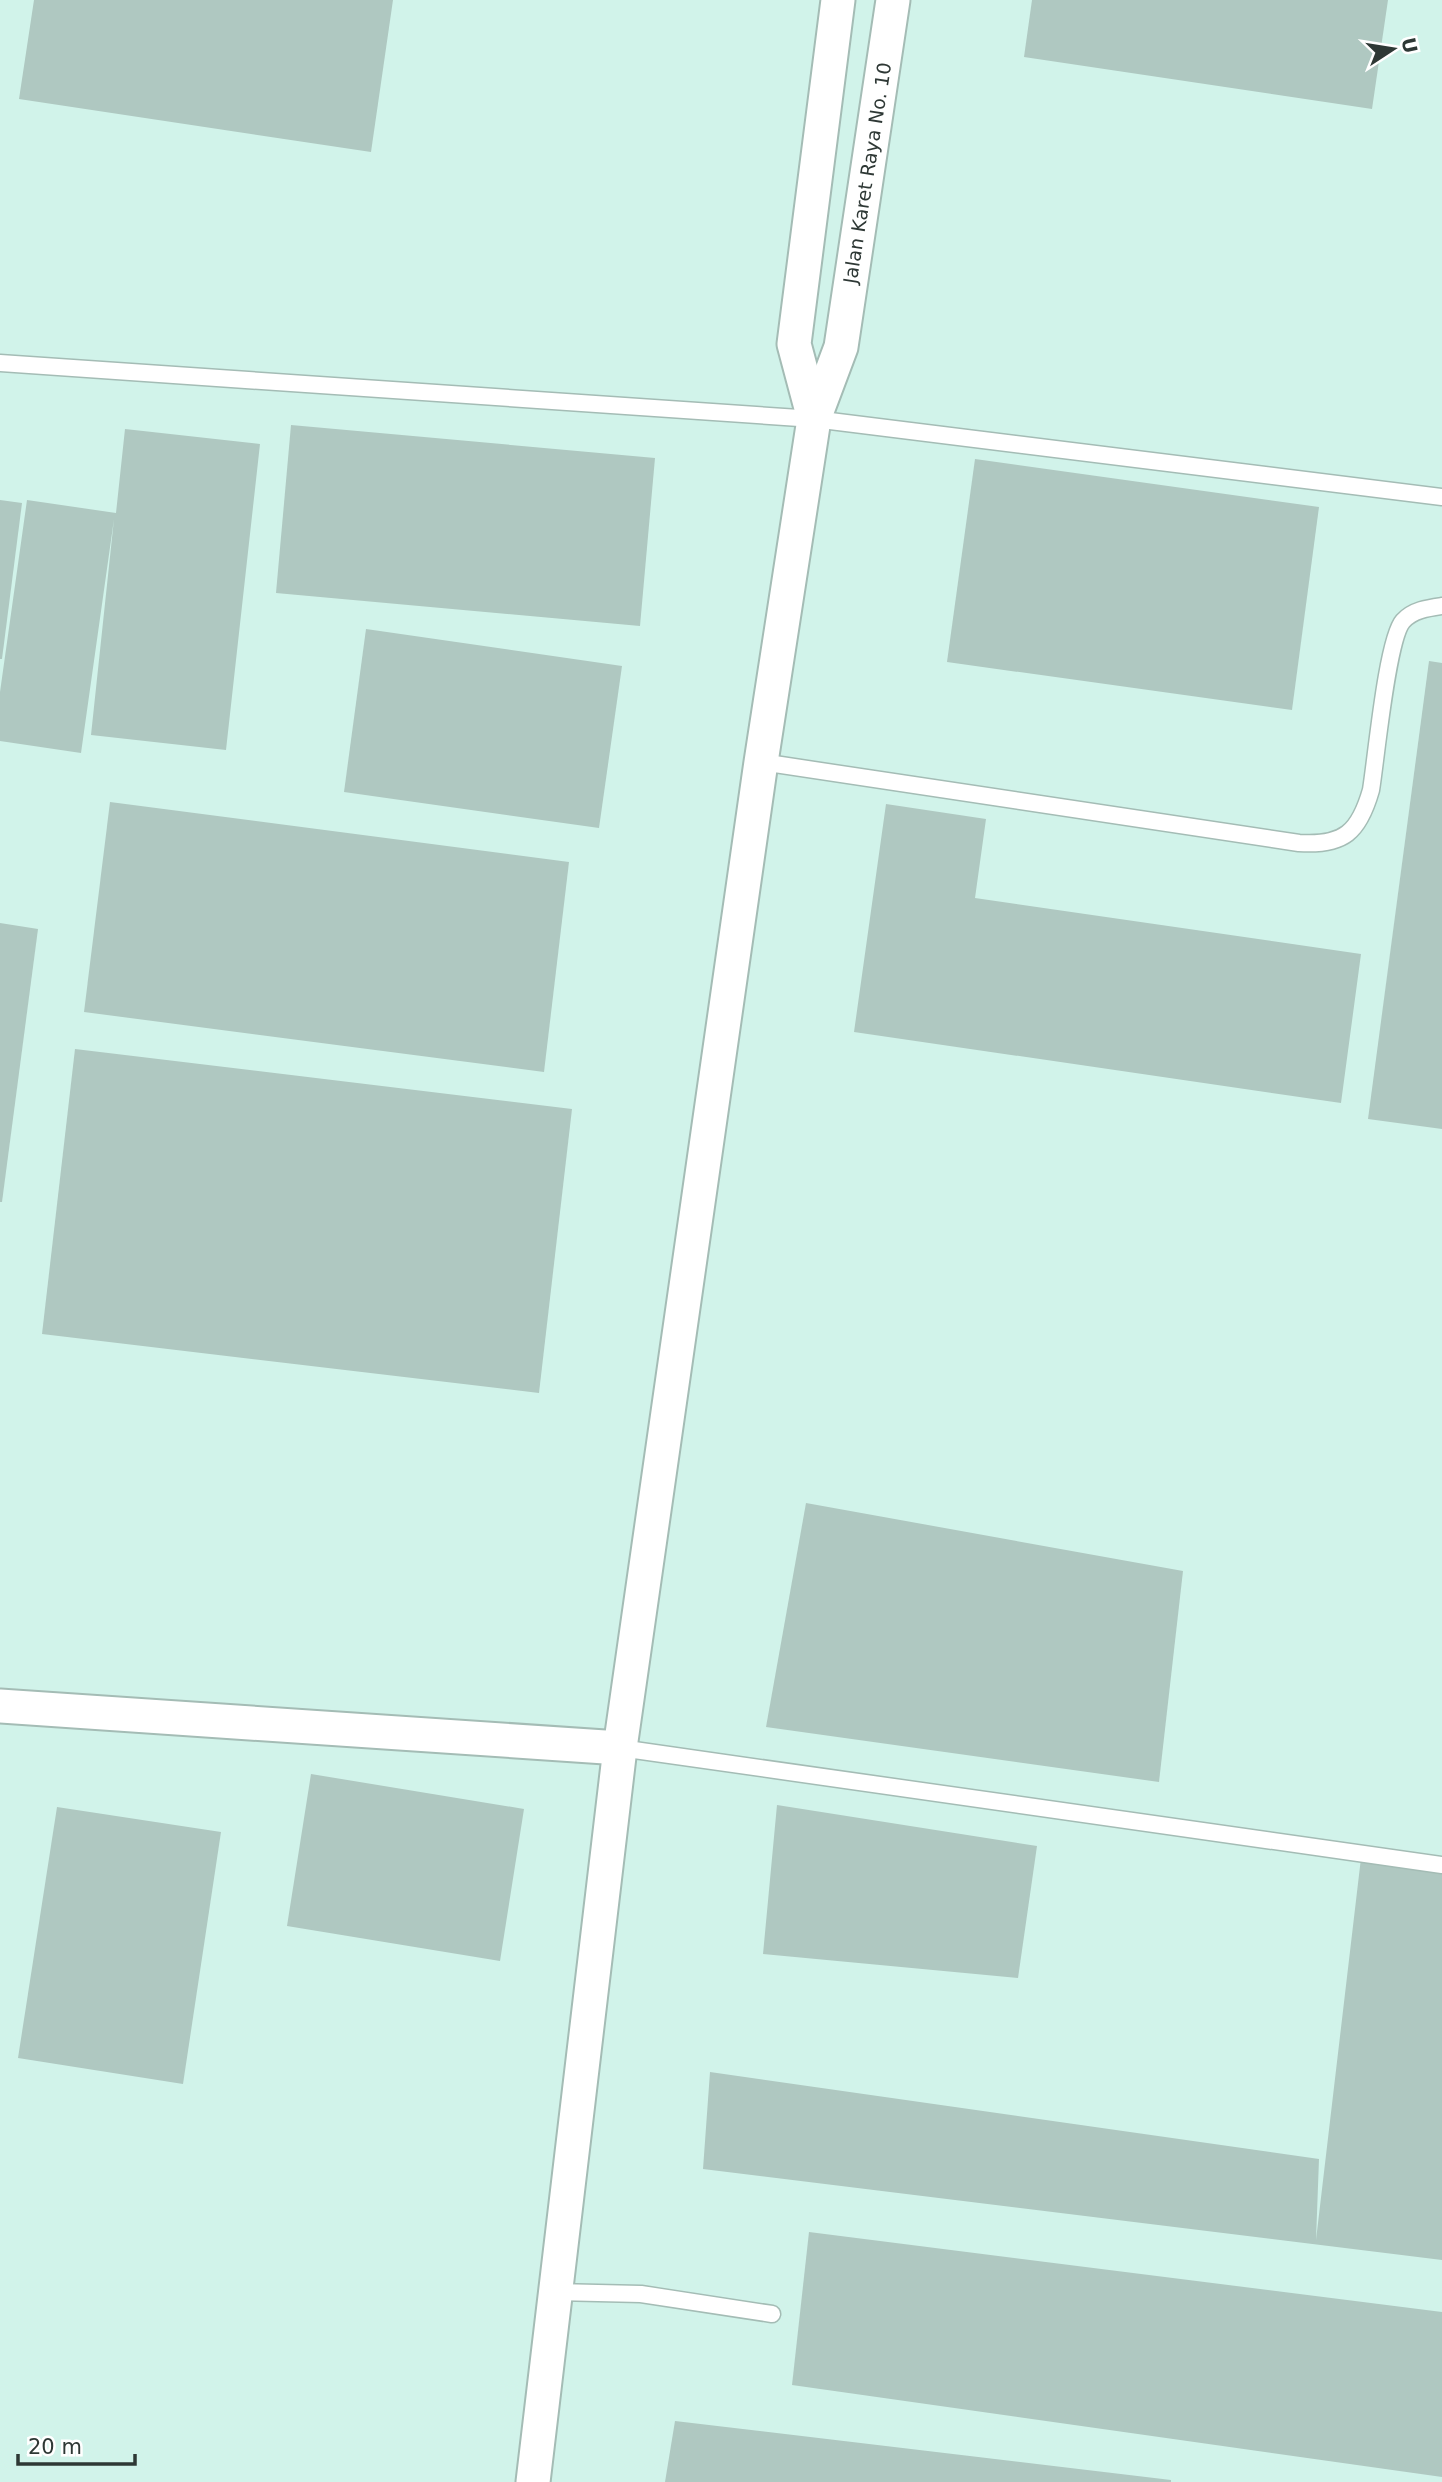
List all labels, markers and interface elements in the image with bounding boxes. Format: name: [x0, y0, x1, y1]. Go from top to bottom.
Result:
north arrow: [1358, 14, 1428, 84]
text: U: [1397, 36, 1422, 55]
street label: Jalan Karet Raya No. 10: [838, 61, 895, 286]
scale bar: [18, 2422, 135, 2466]
text: 20 m: [28, 2435, 82, 2459]

